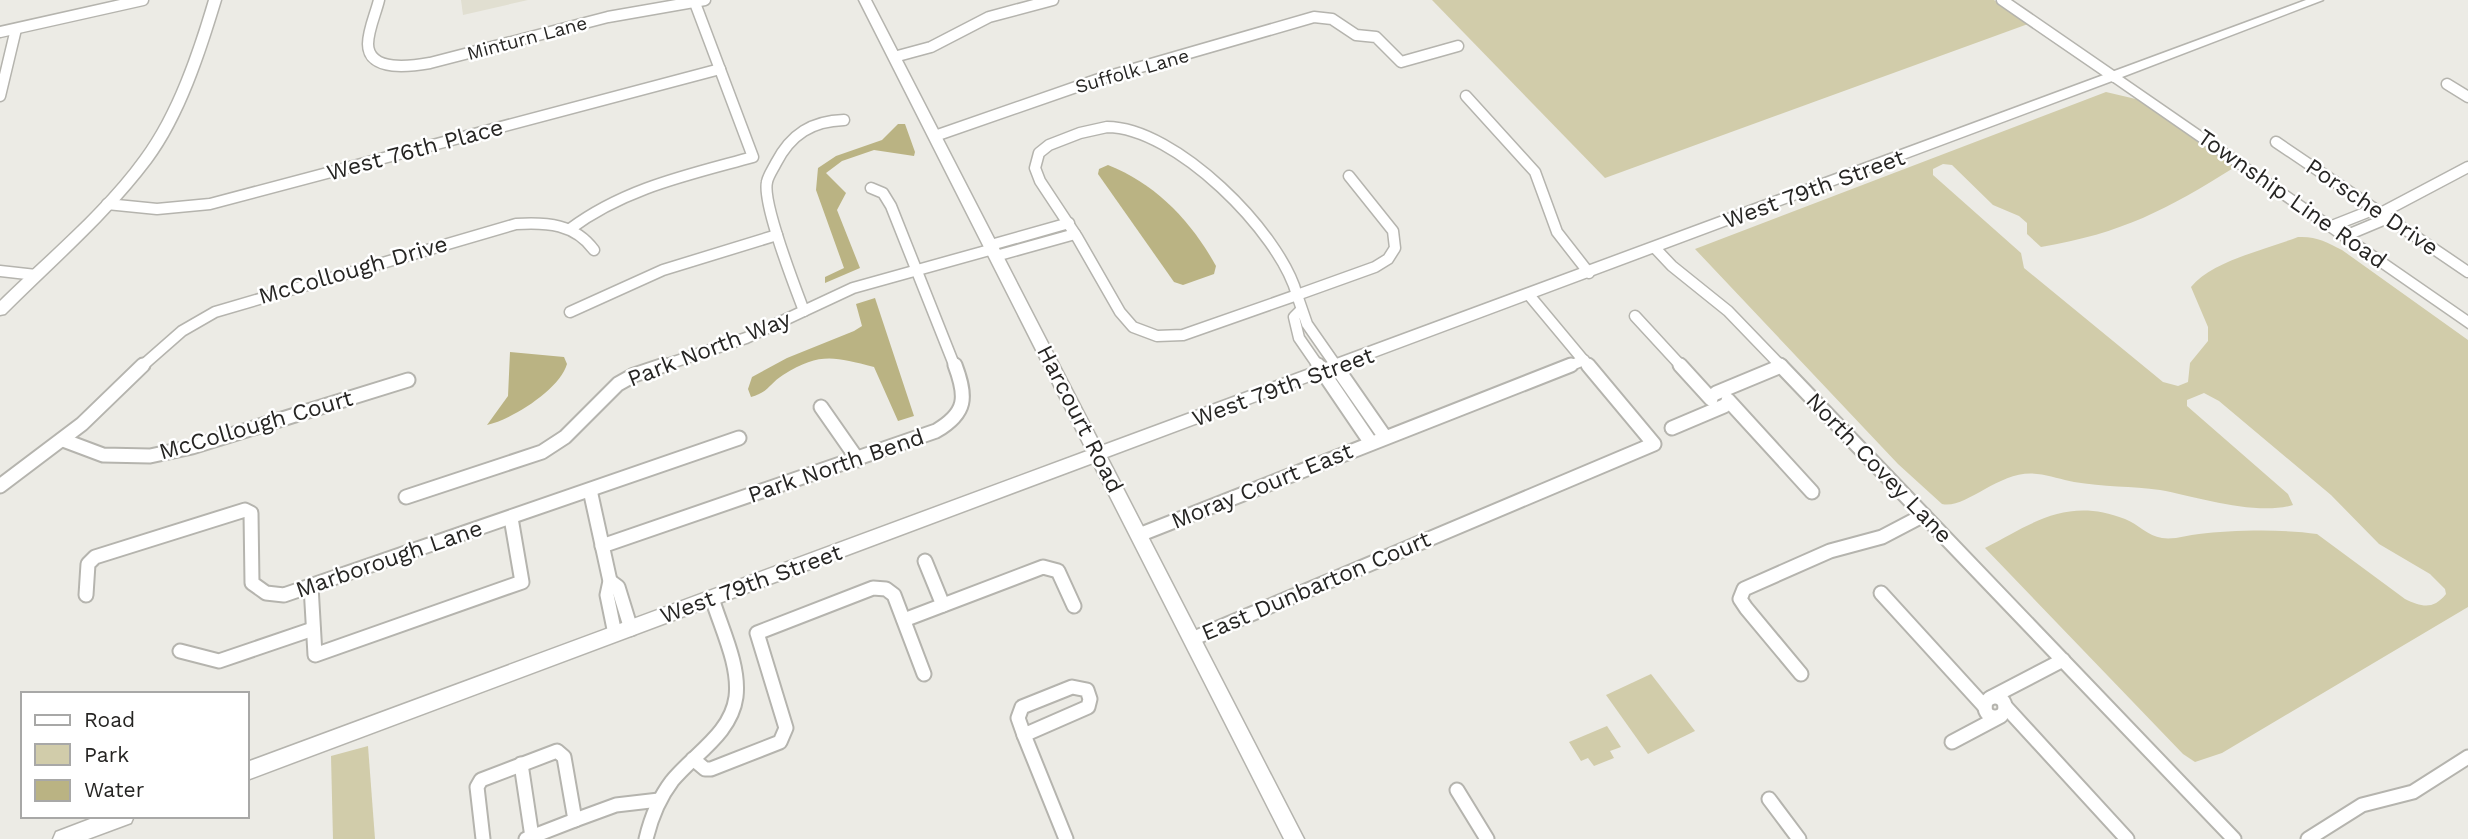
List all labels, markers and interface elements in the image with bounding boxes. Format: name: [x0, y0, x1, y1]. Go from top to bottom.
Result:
street label: Minturn Lane: [464, 11, 590, 65]
street label: Suffolk Lane: [1072, 44, 1192, 98]
street label: West 76th Place: [324, 113, 506, 187]
street label: Township Line Road: [2192, 124, 2392, 274]
street label: West 79th Street: [1719, 143, 1909, 234]
street label: Porsche Drive: [2301, 153, 2443, 261]
street label: McCollough Drive: [255, 230, 451, 310]
street label: Park North Way: [624, 305, 795, 393]
street label: Harcourt Road: [1031, 341, 1129, 497]
street label: West 79th Street: [1188, 341, 1378, 432]
street label: McCollough Court: [156, 384, 356, 466]
street label: North Covey Lane: [1800, 387, 1958, 549]
street label: Park North Bend: [744, 423, 928, 509]
street label: Moray Court East: [1167, 437, 1357, 535]
street label: Marborough Lane: [292, 514, 486, 604]
street label: East Dunbarton Court: [1197, 525, 1435, 646]
street label: West 79th Street: [656, 538, 846, 629]
legend: [21, 692, 248, 818]
text: Road: [84, 707, 135, 732]
text: Park: [84, 742, 129, 767]
text: Water: [84, 777, 145, 802]

